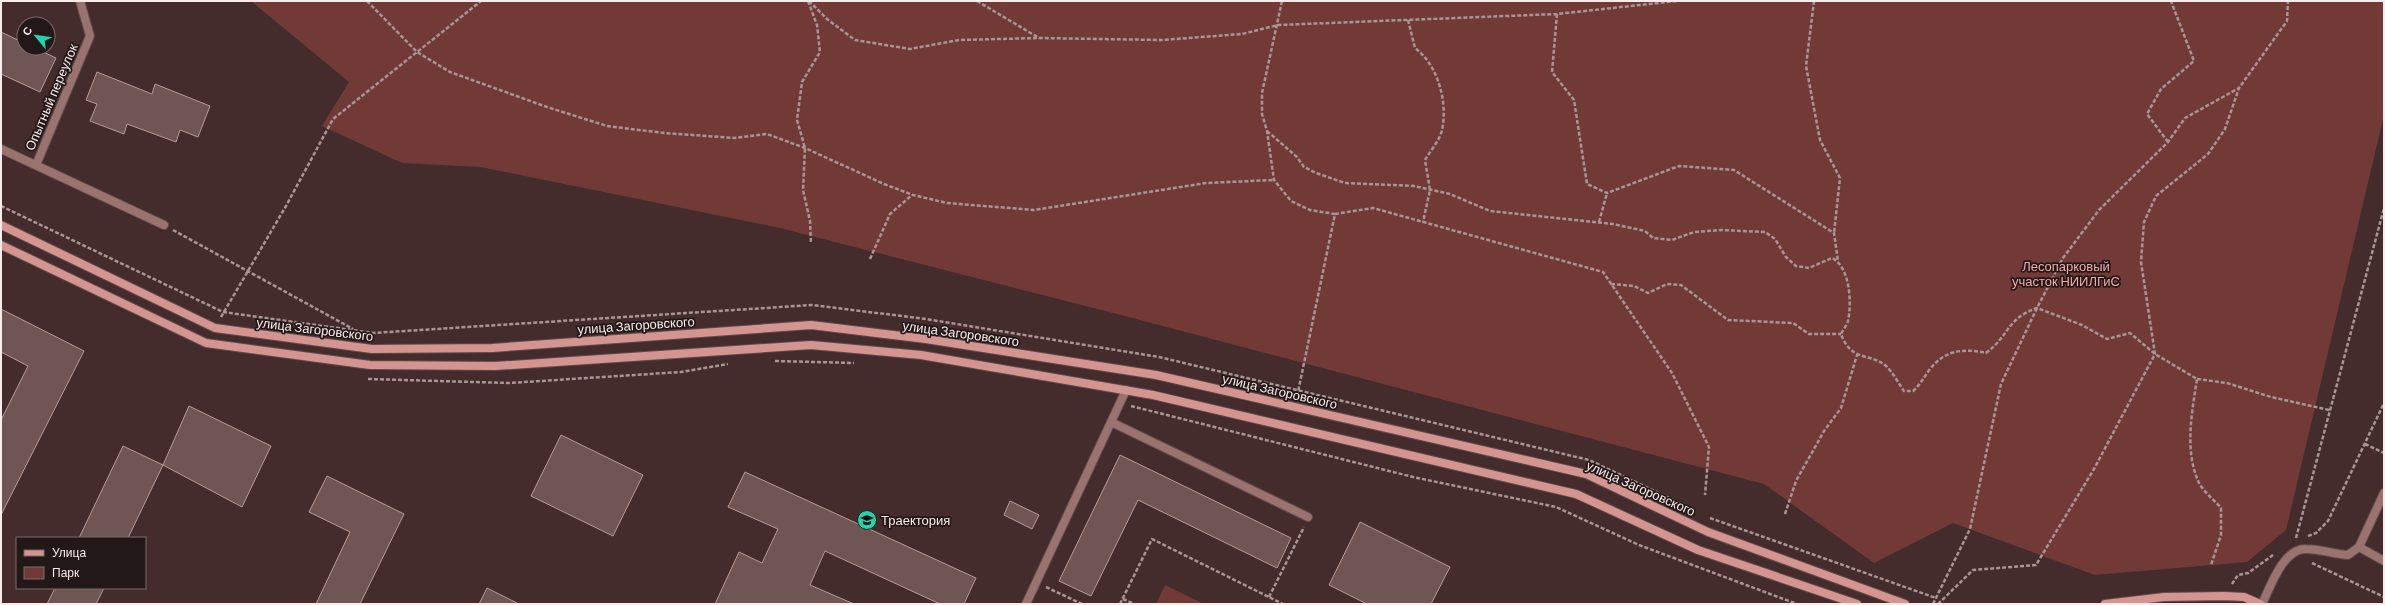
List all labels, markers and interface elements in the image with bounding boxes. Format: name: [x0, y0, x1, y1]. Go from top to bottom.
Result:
north arrow: [16, 16, 56, 56]
text: С: [19, 24, 34, 38]
street label: Опытный переулок: [21, 41, 81, 153]
park label: Лесопарковый участок НИИЛГиС: [2012, 258, 2120, 289]
street label: улица Загоровского: [577, 313, 695, 337]
street label: улица Загоровского: [256, 314, 374, 344]
street label: улица Загоровского: [902, 317, 1020, 349]
street label: улица Загоровского: [1221, 370, 1339, 412]
street label: улица Загоровского: [1584, 457, 1698, 519]
school or university icon: Траектория: [856, 509, 878, 531]
place label: Траектория: [881, 512, 950, 528]
legend: [16, 537, 146, 589]
text: Улица: [52, 545, 86, 560]
text: Парк: [52, 565, 80, 580]

